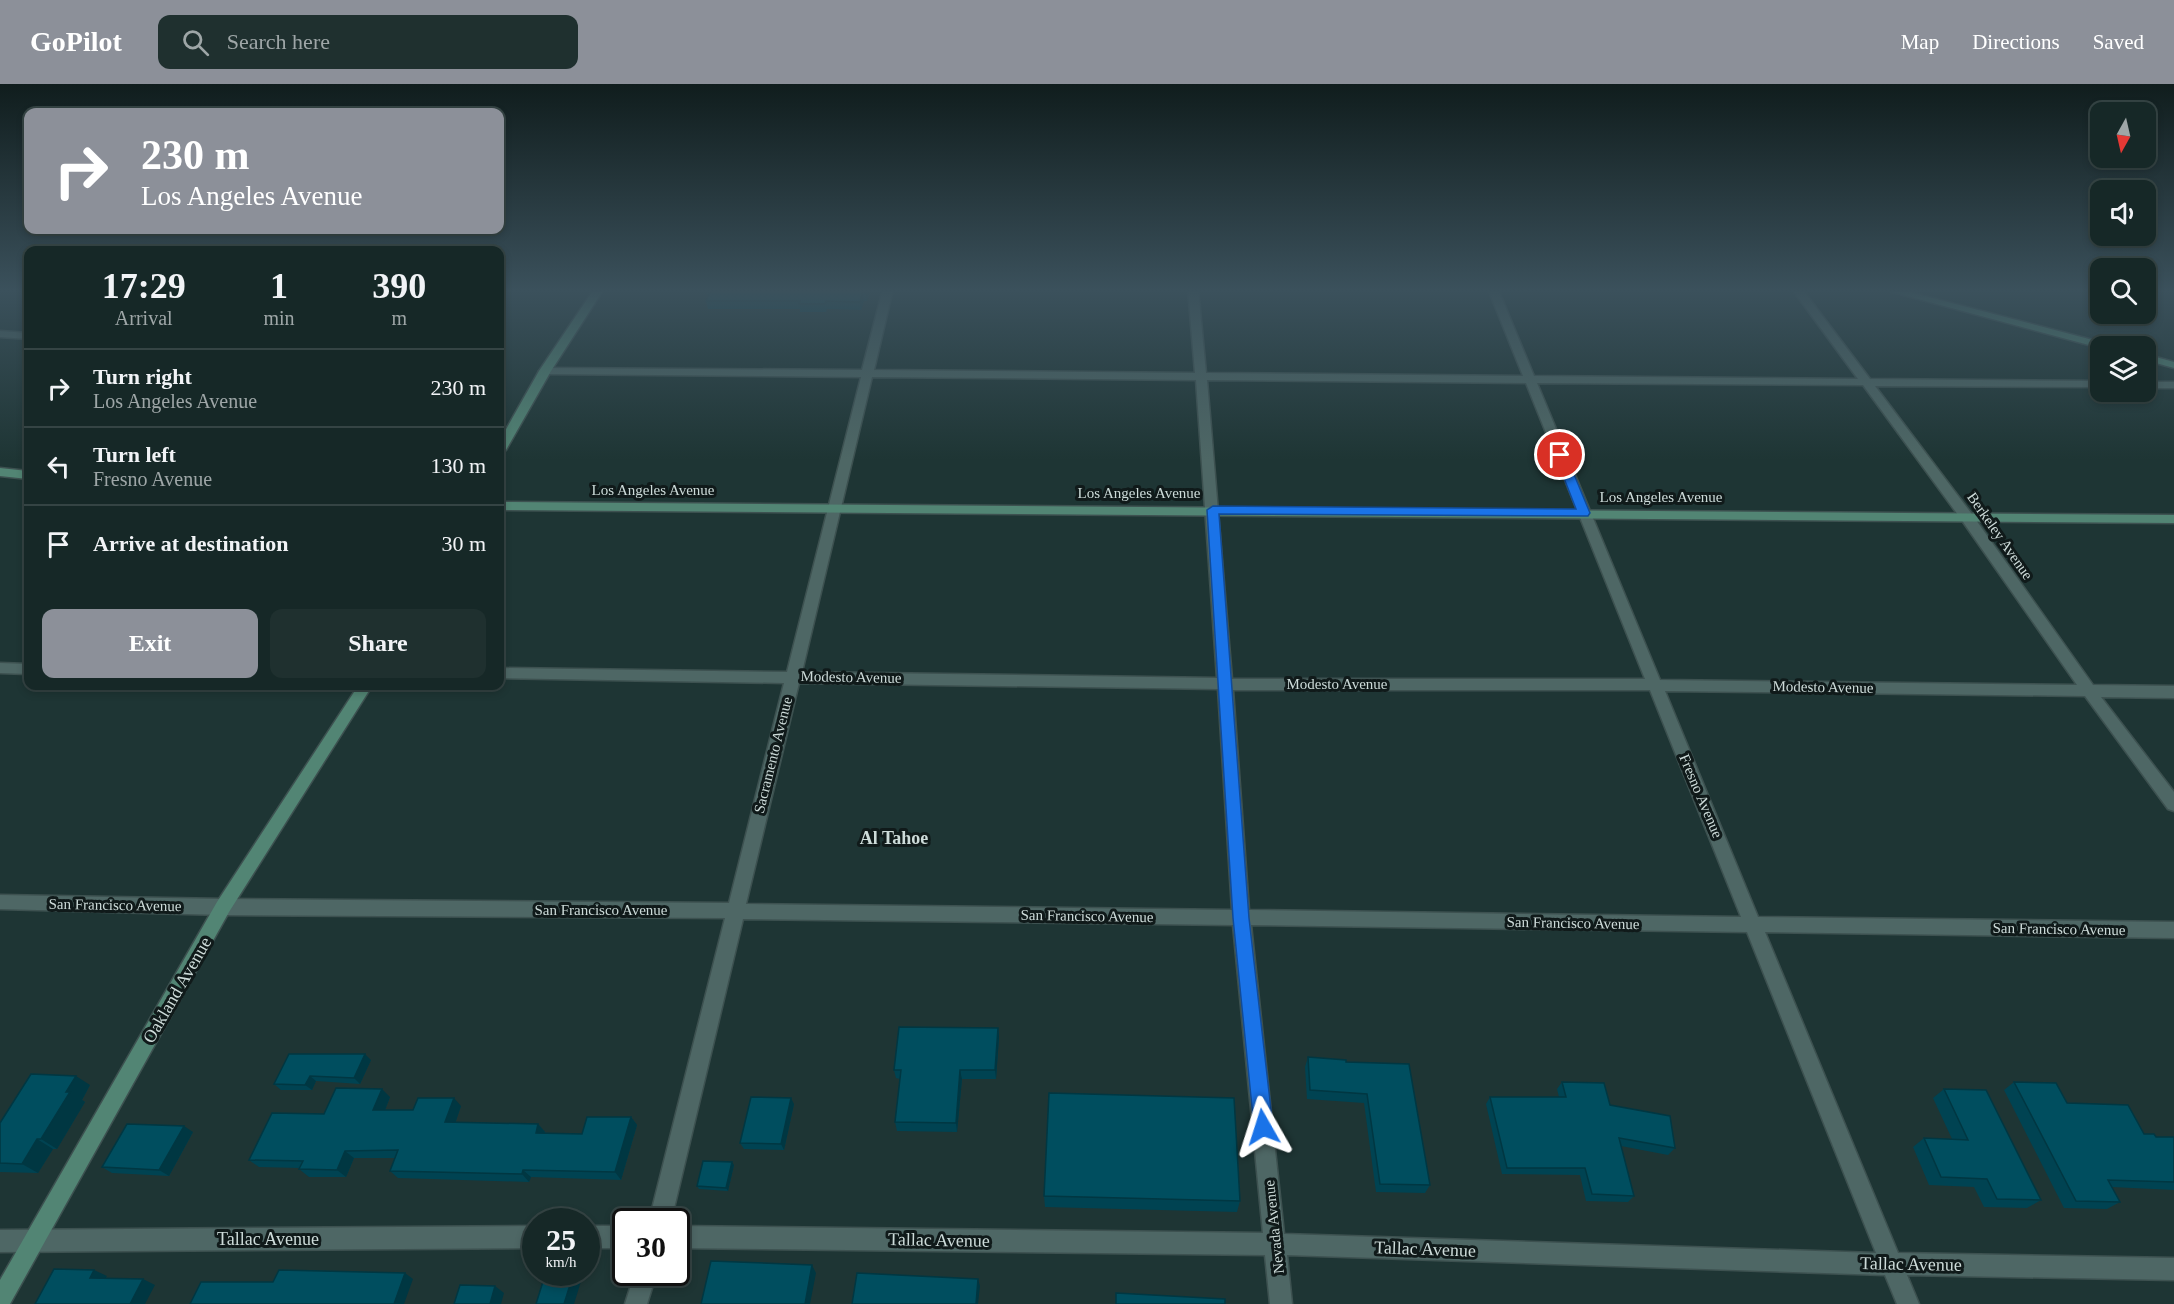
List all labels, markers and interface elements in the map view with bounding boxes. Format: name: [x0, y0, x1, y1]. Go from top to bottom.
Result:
search box: [158, 15, 578, 69]
text: GoPilot: [30, 26, 122, 57]
icon: search: [179, 26, 212, 59]
text: Search here: [227, 29, 330, 54]
text: Map: [1901, 30, 1939, 54]
text: Directions: [1972, 30, 2060, 54]
text: Saved: [2093, 30, 2144, 54]
north arrow: [2090, 102, 2156, 168]
map controls: [2090, 102, 2156, 402]
icon: right: [42, 132, 120, 210]
text: 230 m: [141, 132, 250, 178]
button: sound: [2090, 180, 2156, 246]
text: Los Angeles Avenue: [141, 181, 362, 211]
button: search: [2090, 258, 2156, 324]
text: 17:29: [102, 266, 186, 306]
text: 1: [270, 266, 288, 306]
text: 390: [372, 266, 426, 306]
text: Arrival: [115, 307, 173, 329]
text: min: [263, 307, 295, 329]
text: m: [392, 307, 407, 329]
button: layers: [2090, 336, 2156, 402]
text: Turn right: [93, 364, 192, 389]
icon: right: [42, 372, 75, 405]
text: 230 m: [430, 375, 486, 400]
text: Los Angeles Avenue: [93, 390, 257, 412]
pin: [1534, 429, 1585, 480]
icon: arrive: [1543, 438, 1576, 471]
text: Turn left: [93, 442, 176, 467]
icon: left: [42, 450, 75, 483]
text: 130 m: [430, 453, 486, 478]
text: Fresno Avenue: [93, 468, 212, 490]
street label: Los Angeles Avenue: [591, 482, 715, 498]
street label: Los Angeles Avenue: [1077, 485, 1201, 501]
street label: Los Angeles Avenue: [1599, 489, 1723, 505]
street label: Berkeley Avenue: [1964, 489, 2036, 583]
icon: arrive: [42, 528, 75, 561]
text: Arrive at destination: [93, 531, 289, 556]
text: 30 m: [441, 531, 486, 556]
button: Exit: [42, 609, 258, 678]
button: Share: [270, 609, 486, 678]
street label: Modesto Avenue: [800, 668, 902, 686]
street label: Modesto Avenue: [1287, 676, 1388, 692]
street label: Modesto Avenue: [1772, 678, 1874, 696]
street label: Sacramento Avenue: [751, 695, 795, 815]
street label: Fresno Avenue: [1676, 752, 1726, 841]
district label: Al Tahoe: [860, 828, 928, 848]
street label: San Francisco Avenue: [48, 896, 182, 914]
street label: San Francisco Avenue: [534, 902, 668, 918]
street label: San Francisco Avenue: [1020, 907, 1154, 925]
street label: San Francisco Avenue: [1506, 914, 1640, 932]
street label: San Francisco Avenue: [1992, 920, 2126, 938]
street label: Oakland Avenue: [139, 933, 215, 1047]
position arrow: [1231, 1095, 1295, 1159]
street label: Nevada Avenue: [1261, 1179, 1287, 1275]
speed limit sign: 30: [612, 1208, 690, 1286]
text: 25: [546, 1223, 576, 1256]
street label: Tallac Avenue: [217, 1229, 319, 1249]
street label: Tallac Avenue: [888, 1229, 990, 1251]
street label: Tallac Avenue: [1374, 1237, 1476, 1261]
street label: Tallac Avenue: [1860, 1253, 1962, 1275]
text: km/h: [546, 1254, 576, 1270]

